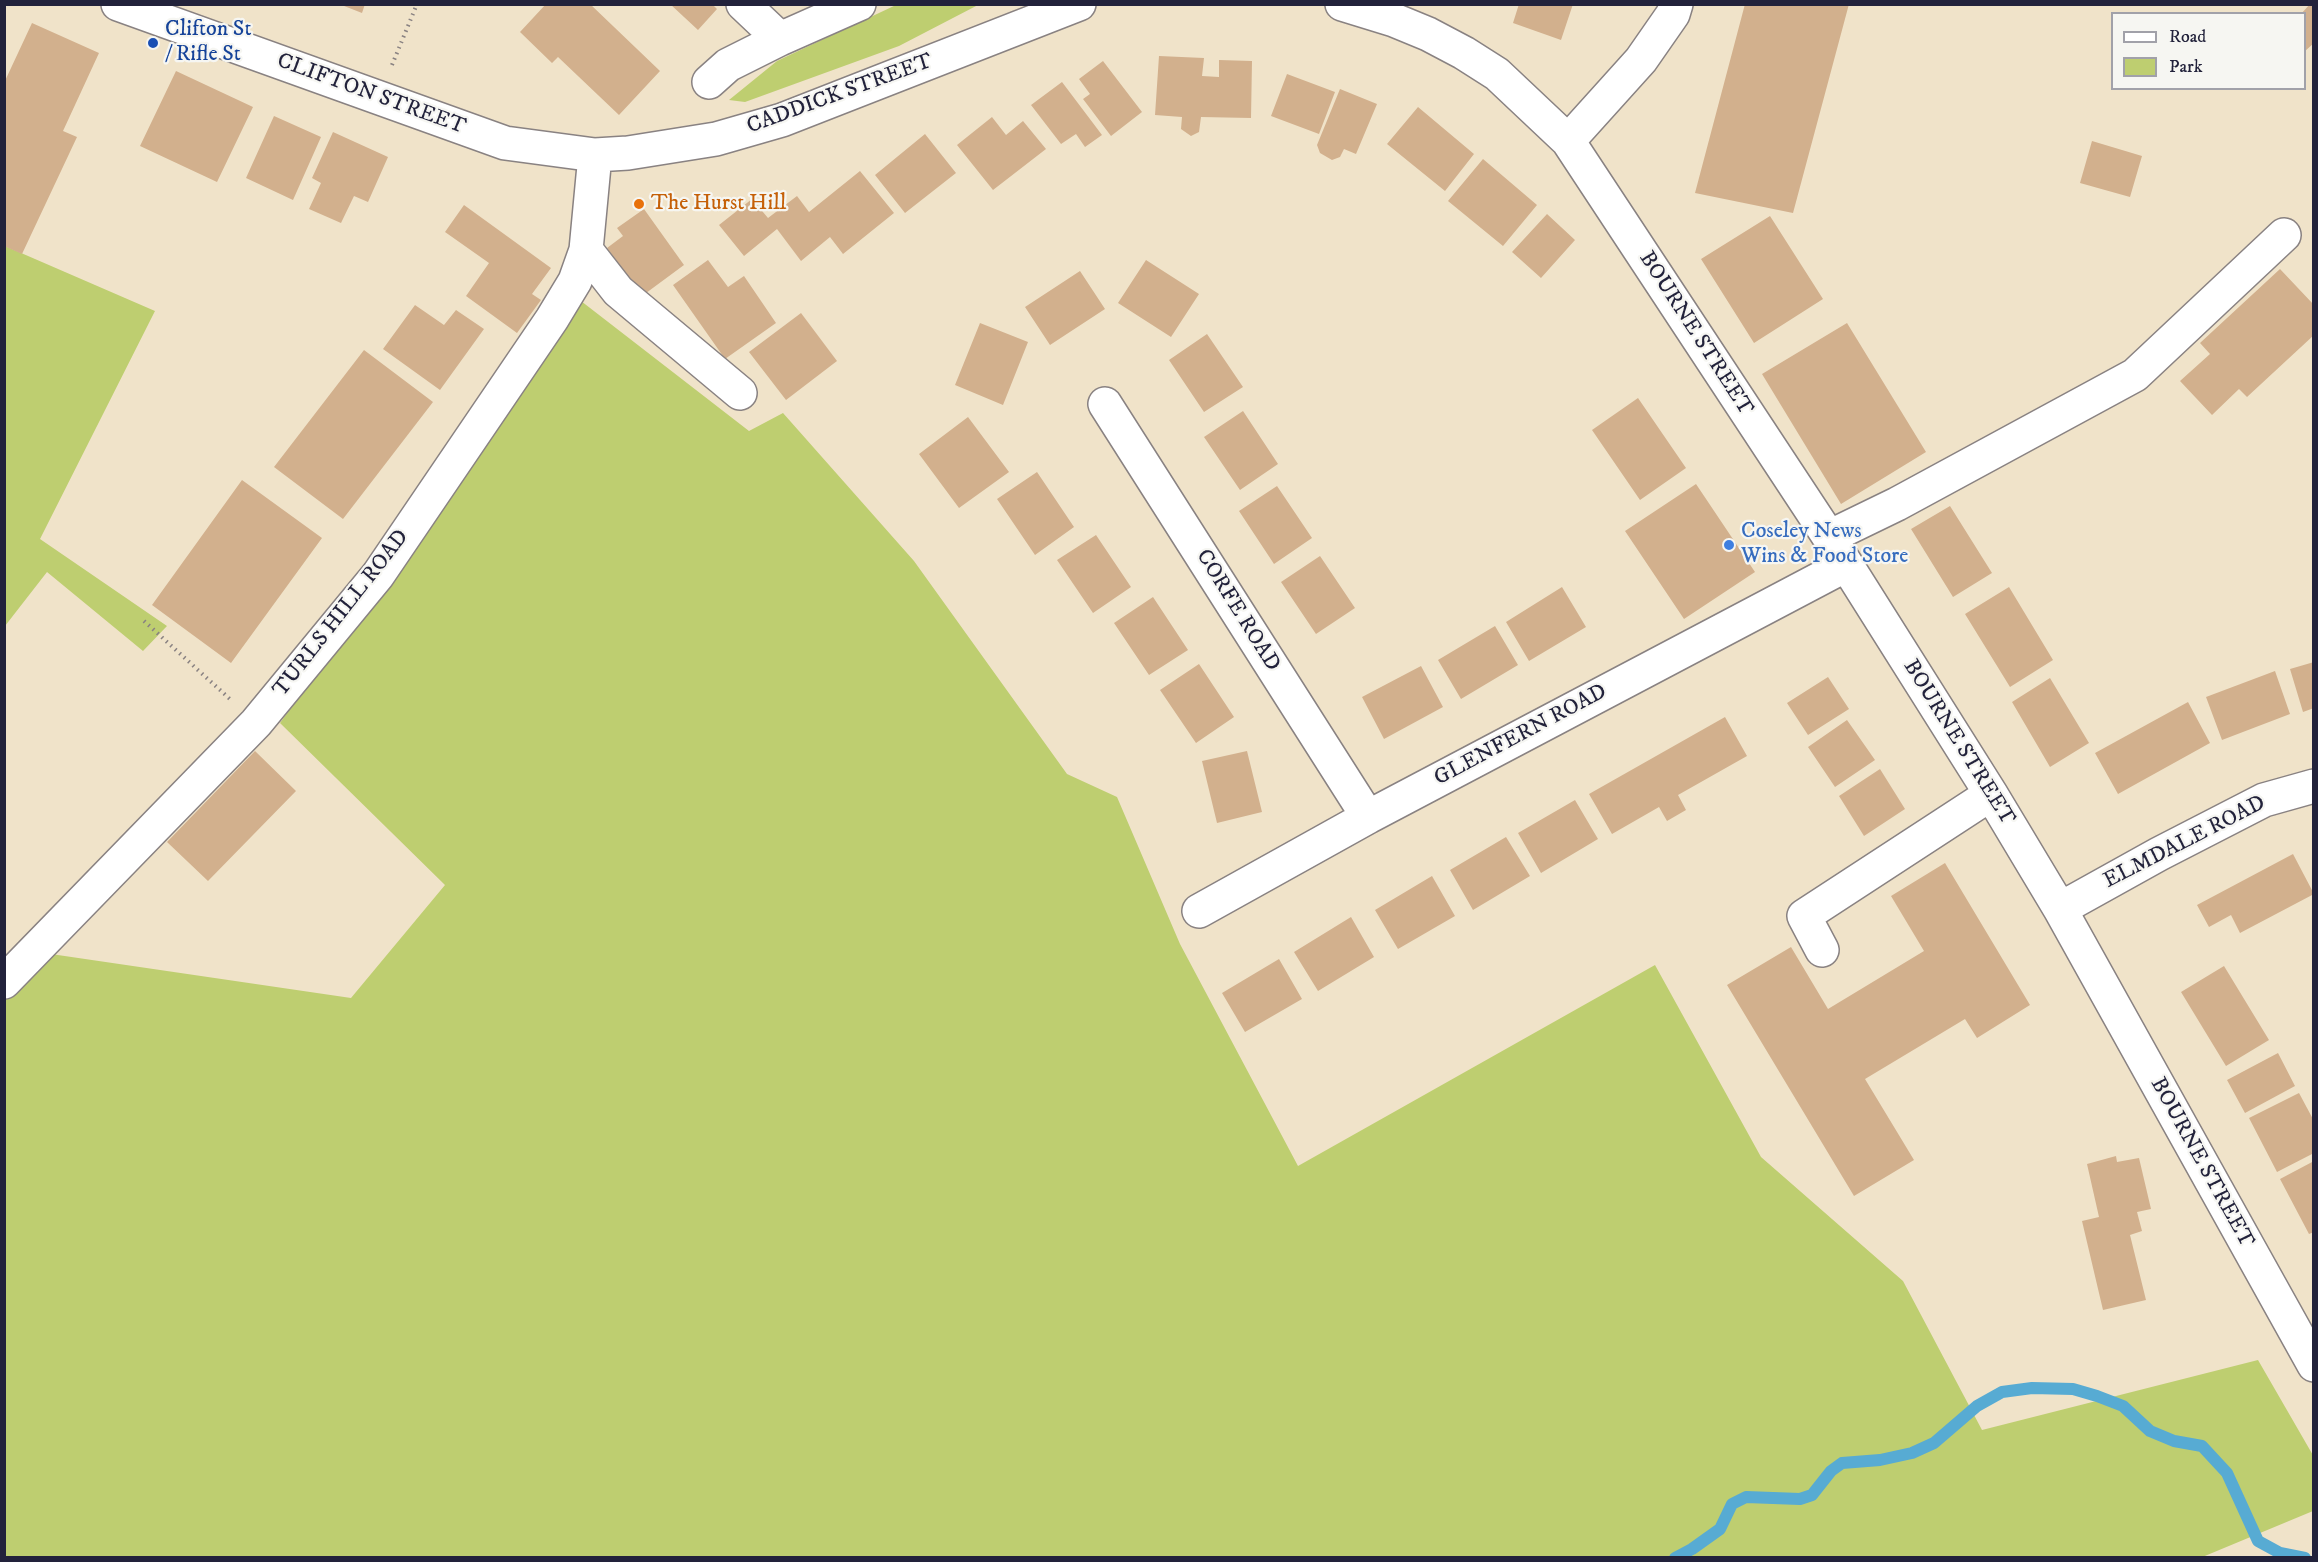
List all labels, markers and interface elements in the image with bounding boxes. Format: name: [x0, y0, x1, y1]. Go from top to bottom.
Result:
legend: [2111, 12, 2306, 90]
place label: Clifton St / Rifle St: [165, 17, 251, 68]
text: Road: [2169, 26, 2206, 48]
marker: Clifton St / Rifle St: [146, 36, 160, 50]
street label: CLIFTON STREET: [273, 49, 469, 141]
street label: CADDICK STREET: [744, 49, 936, 141]
text: Park: [2169, 56, 2203, 78]
place label: The Hurst Hill: [651, 191, 786, 217]
marker: The Hurst Hill: [632, 197, 646, 211]
street label: BOURNE STREET: [1632, 247, 1758, 421]
place label: Coseley News Wins & Food Store: [1741, 519, 1908, 570]
street label: TURLS HILL ROAD: [269, 525, 415, 703]
marker: Coseley News Wins & Food Store: [1722, 538, 1736, 552]
street label: CORFE ROAD: [1189, 545, 1285, 677]
street label: BOURNE STREET: [1896, 655, 2020, 831]
street label: GLENFERN ROAD: [1430, 679, 1612, 793]
street label: ELMDALE ROAD: [2100, 791, 2270, 895]
street label: BOURNE STREET: [2143, 1073, 2259, 1253]

